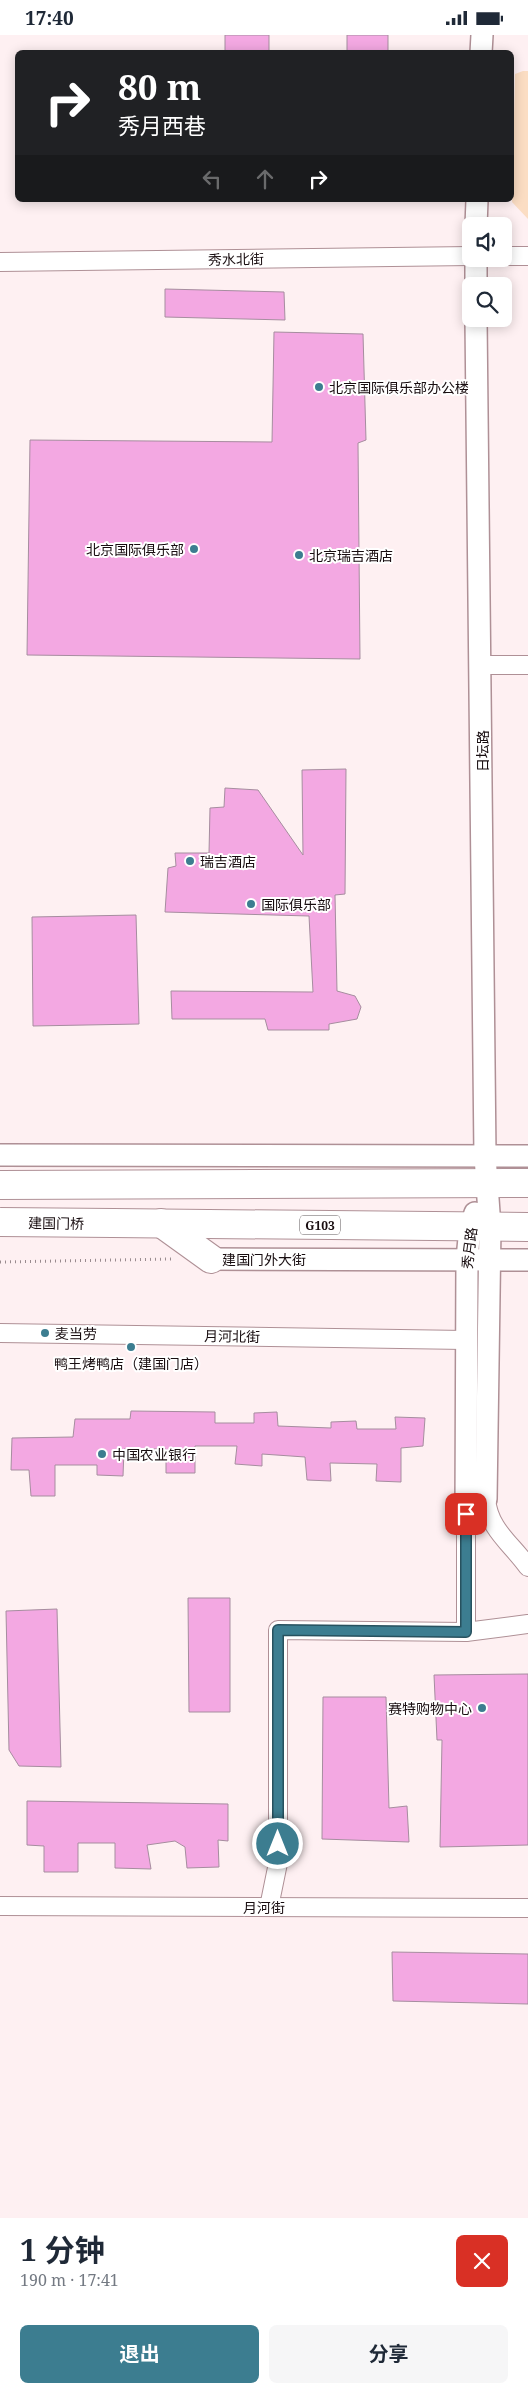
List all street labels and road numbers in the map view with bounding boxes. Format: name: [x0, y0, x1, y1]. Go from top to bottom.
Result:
street label: 秀水北街: [208, 249, 264, 269]
street label: 日坛路: [473, 730, 492, 772]
street label: 建国门桥: [28, 1213, 84, 1233]
road number: G103: [300, 1215, 340, 1235]
street label: 秀月路: [457, 1226, 481, 1270]
street label: 建国门外大街: [222, 1250, 306, 1269]
street label: 月河北街: [204, 1326, 260, 1346]
street label: 月河街: [243, 1898, 285, 1917]

